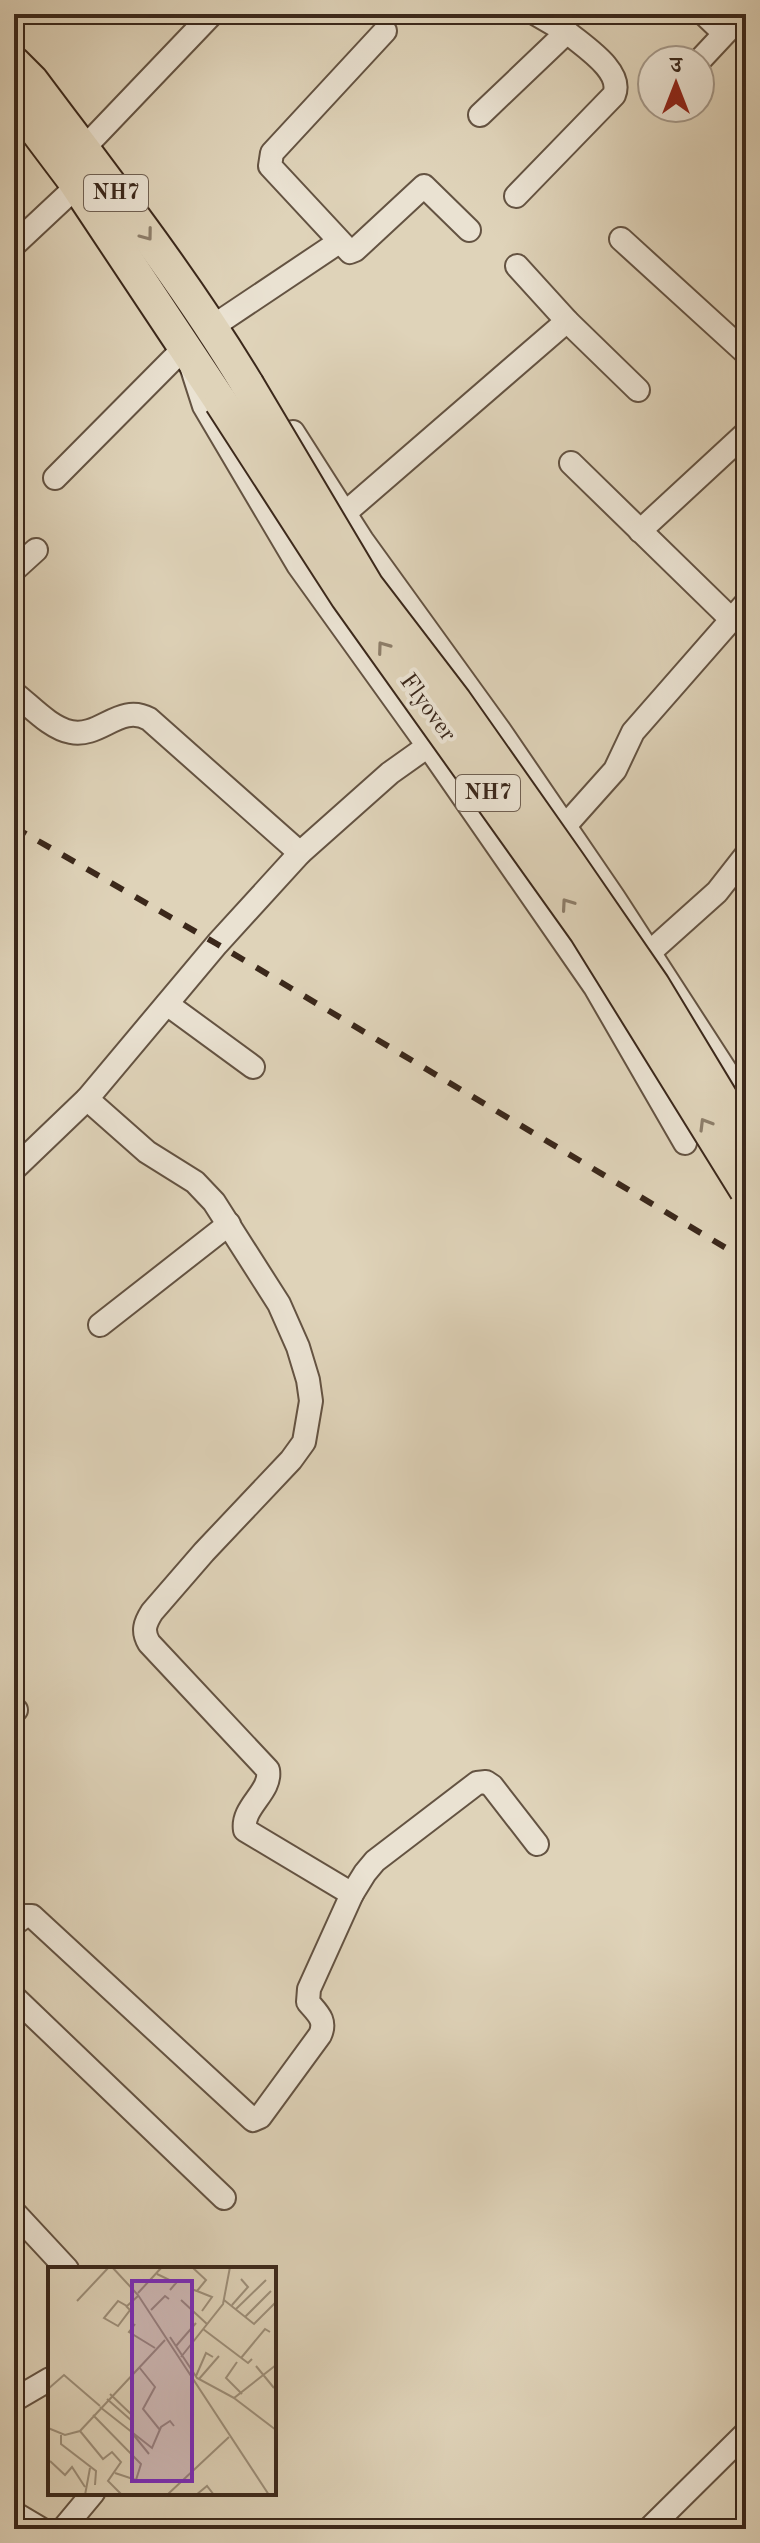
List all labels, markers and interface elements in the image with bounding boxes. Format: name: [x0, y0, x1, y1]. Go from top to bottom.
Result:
north arrow: [636, 44, 716, 124]
text: उ: [668, 55, 683, 77]
road number: NH7: [84, 175, 148, 211]
one-way arrow: [138, 226, 152, 241]
one-way arrow: [378, 641, 393, 655]
street label: Flyover: [394, 670, 460, 747]
road number: NH7: [456, 775, 520, 811]
one-way arrow: [562, 898, 576, 912]
one-way arrow: [700, 1118, 715, 1133]
inset map: [48, 2267, 276, 2495]

